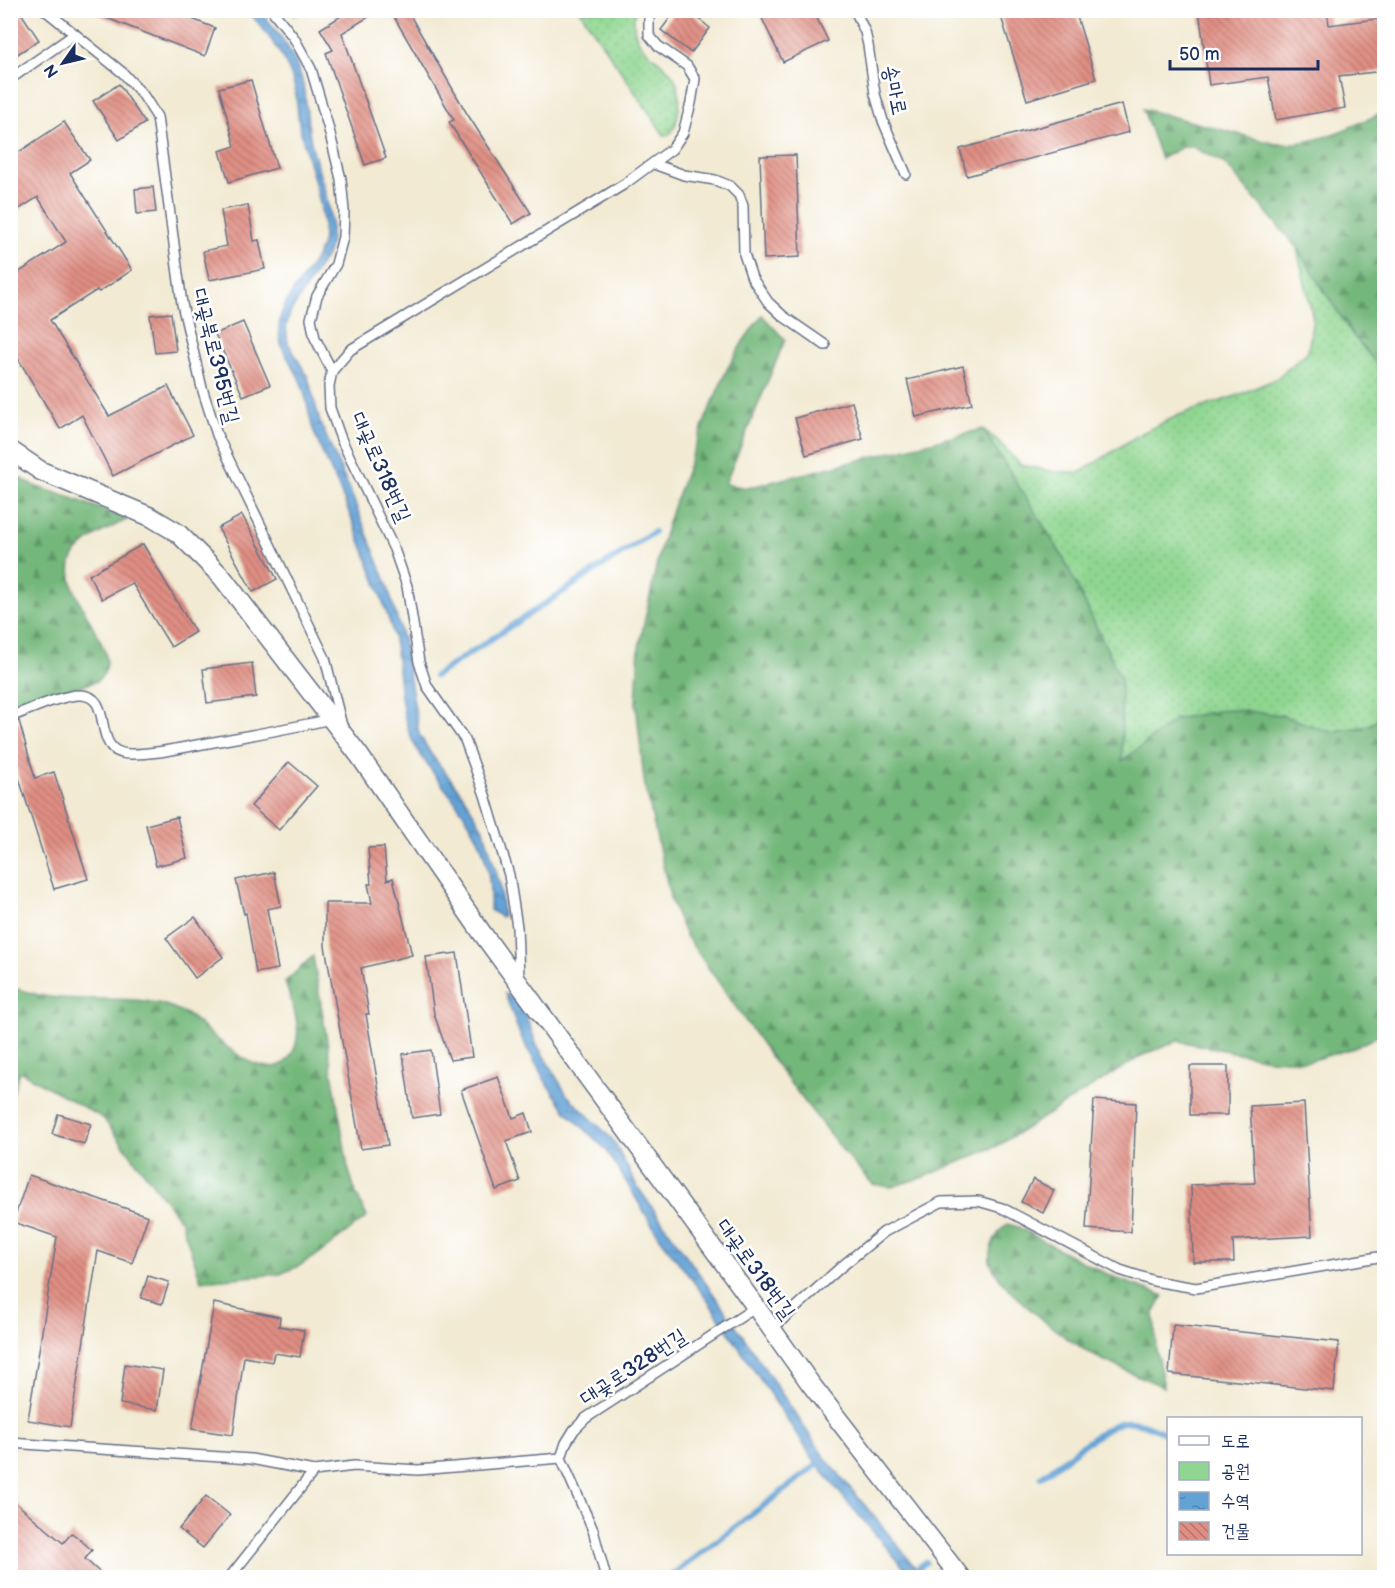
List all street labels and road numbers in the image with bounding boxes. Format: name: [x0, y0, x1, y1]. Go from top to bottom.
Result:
street label: 송마로: [877, 63, 912, 118]
street label: 대곶북로395번길: [187, 286, 244, 426]
street label: 대곶로318번길: [345, 408, 416, 526]
street label: 대곶로318번길: [711, 1214, 800, 1324]
street label: 대곶로328번길: [575, 1324, 691, 1411]

